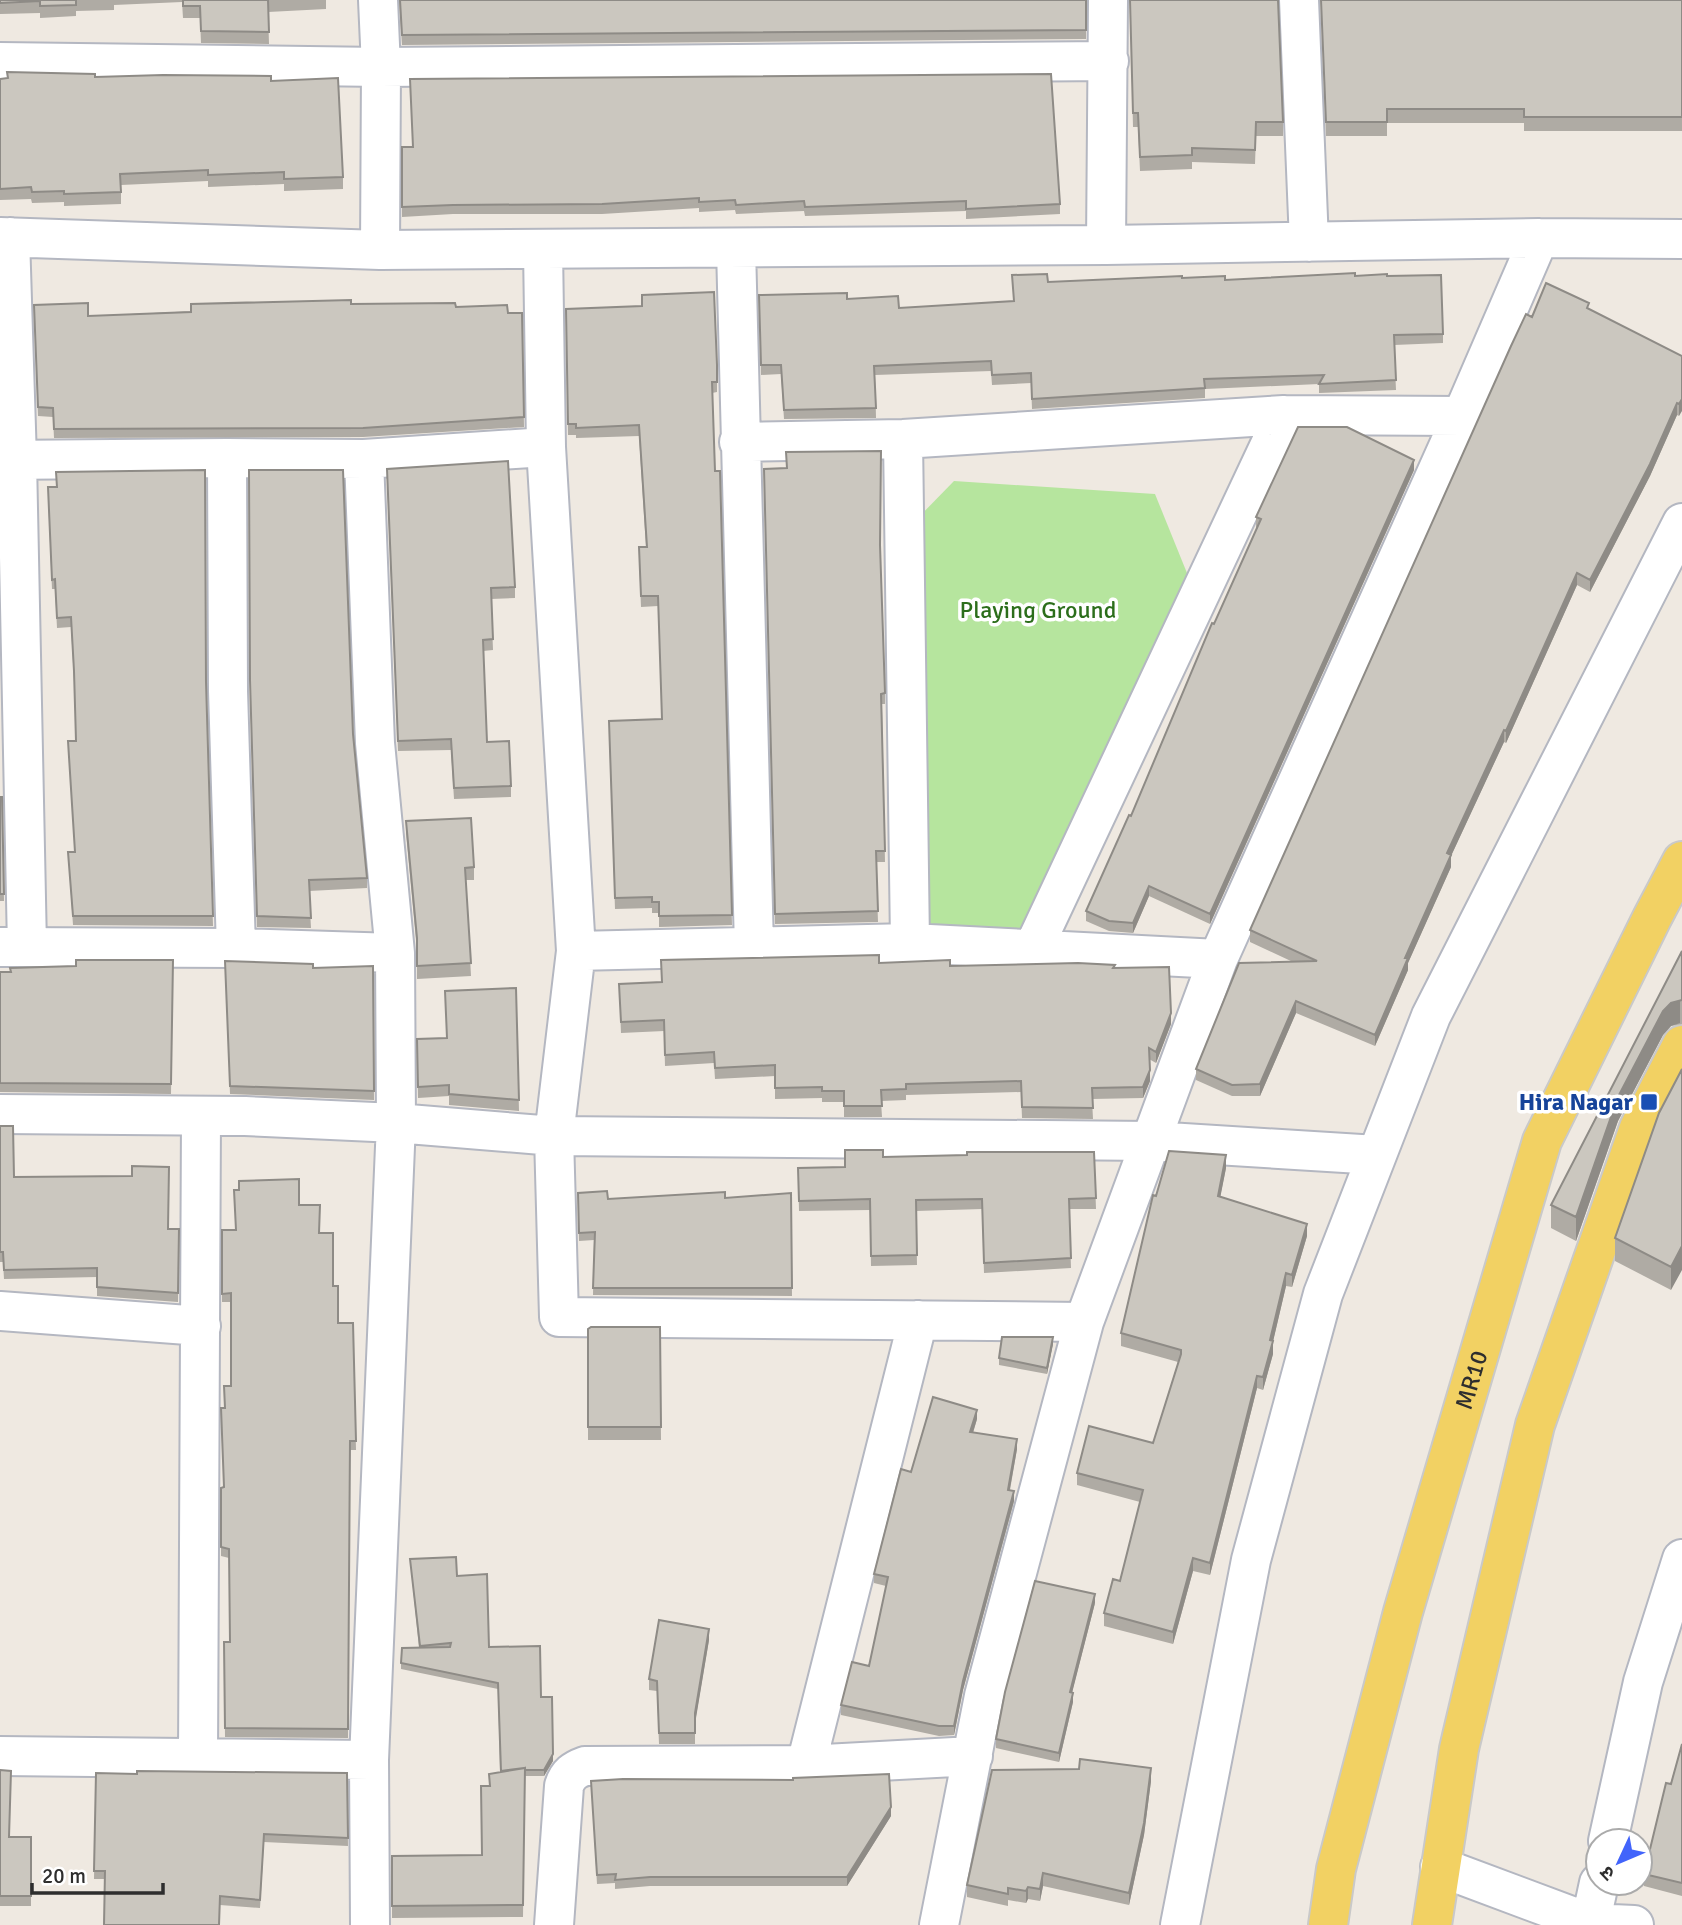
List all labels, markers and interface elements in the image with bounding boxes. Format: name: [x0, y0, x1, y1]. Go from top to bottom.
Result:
park label: Playing Ground: [960, 595, 1116, 625]
place label: Hira Nagar: [1519, 1087, 1633, 1117]
marker: Hira Nagar: [1639, 1092, 1659, 1112]
street label: MR10: [1449, 1347, 1494, 1413]
north arrow: [1584, 1827, 1654, 1897]
scale bar: [32, 1852, 163, 1896]
text: उ: [1594, 1860, 1620, 1885]
text: 20 m: [42, 1863, 86, 1889]

